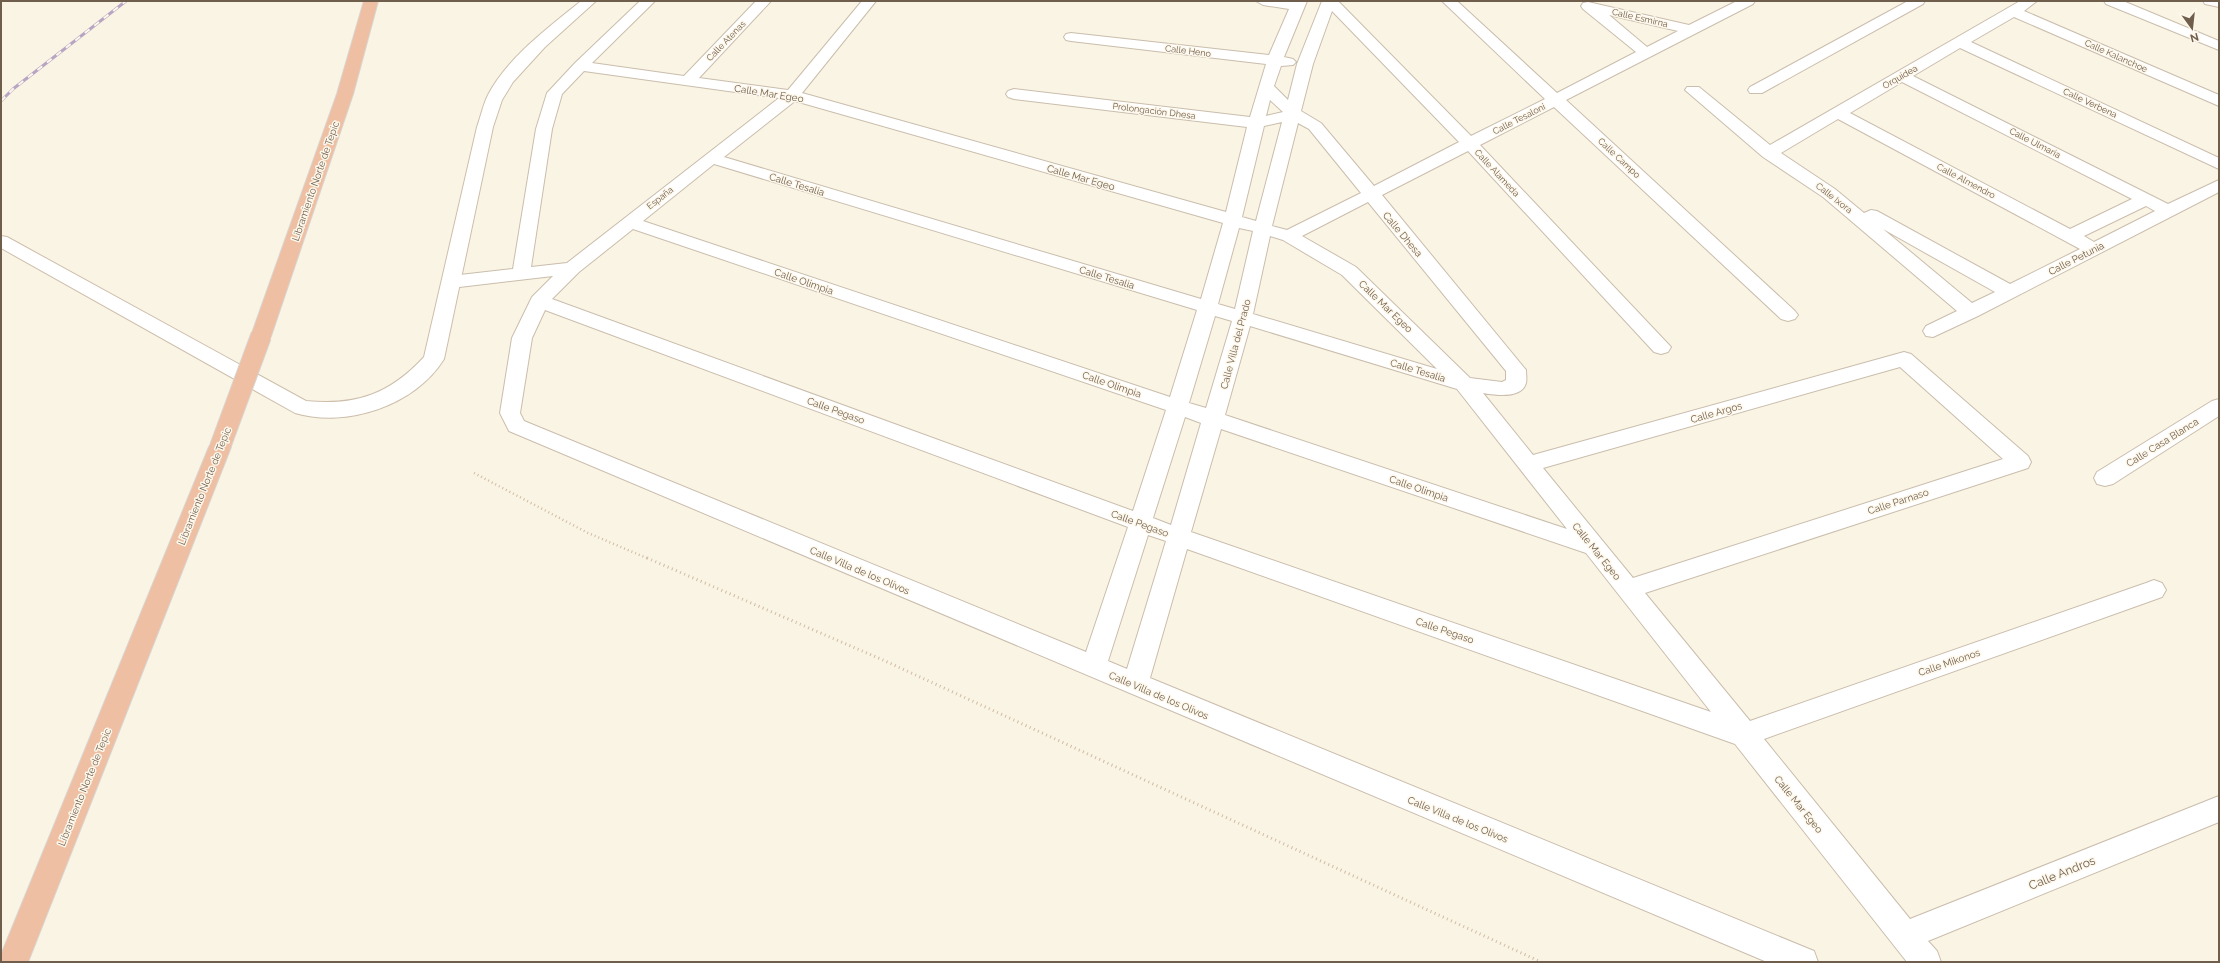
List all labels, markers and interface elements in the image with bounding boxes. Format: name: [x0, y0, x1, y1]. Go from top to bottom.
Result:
street label: Calle Esmirna: [1611, 7, 1669, 29]
north arrow: [2172, 8, 2212, 48]
street label: Calle Atenas: [704, 18, 748, 63]
text: N: [2189, 30, 2200, 45]
street label: Calle Kalanchoe: [2083, 38, 2150, 75]
street label: Calle Heno: [1165, 43, 1211, 59]
street label: Orquídea: [1881, 63, 1919, 91]
street label: Calle Mar Egeo: [733, 83, 804, 104]
street label: Calle Verbena: [2062, 86, 2119, 120]
street label: Prolongación Dhesa: [1112, 101, 1196, 121]
street label: Calle Tesaloni: [1491, 102, 1547, 136]
street label: Libramiento Norte de Tepic: [290, 119, 341, 242]
street label: Calle Ulmaria: [2008, 126, 2062, 160]
street label: Calle Campo: [1596, 136, 1642, 180]
street label: Calle Alameda: [1473, 147, 1521, 199]
street label: Calle Almendro: [1935, 161, 1997, 201]
street label: Calle Mar Egeo: [1046, 163, 1116, 192]
street label: Calle Tesalia: [768, 171, 826, 198]
street label: Calle Ixora: [1814, 181, 1854, 215]
street label: España: [645, 185, 675, 211]
street label: Calle Dhesa: [1381, 210, 1425, 259]
street label: Calle Petunia: [2047, 240, 2106, 277]
street label: Calle Tesalia: [1078, 264, 1136, 291]
street label: Calle Olimpia: [773, 266, 835, 297]
street label: Calle Mar Egeo: [1357, 278, 1415, 335]
street label: Calle Villa del Prado: [1218, 298, 1253, 390]
street label: Calle Tesalia: [1389, 357, 1447, 384]
street label: Calle Olimpia: [1081, 369, 1143, 400]
street label: Calle Pegaso: [805, 395, 866, 426]
street label: Calle Argos: [1689, 400, 1743, 425]
street label: Calle Casa Blanca: [2124, 416, 2200, 469]
street label: Libramiento Norte de Tepic: [176, 425, 233, 547]
street label: Calle Olimpia: [1388, 473, 1450, 504]
street label: Calle Parnaso: [1866, 486, 1930, 516]
street label: Calle Pegaso: [1109, 508, 1170, 539]
street label: Calle Mar Egeo: [1570, 521, 1623, 582]
street label: Calle Villa de los Olivos: [808, 544, 911, 597]
street label: Calle Pegaso: [1414, 615, 1475, 646]
street label: Calle Mikonos: [1917, 647, 1982, 678]
street label: Calle Villa de los Olivos: [1107, 669, 1210, 722]
street label: Libramiento Norte de Tepic: [56, 726, 113, 848]
street label: Calle Mar Egeo: [1772, 774, 1825, 835]
street label: Calle Villa de los Olivos: [1406, 794, 1510, 845]
street label: Calle Andros: [2027, 853, 2098, 893]

